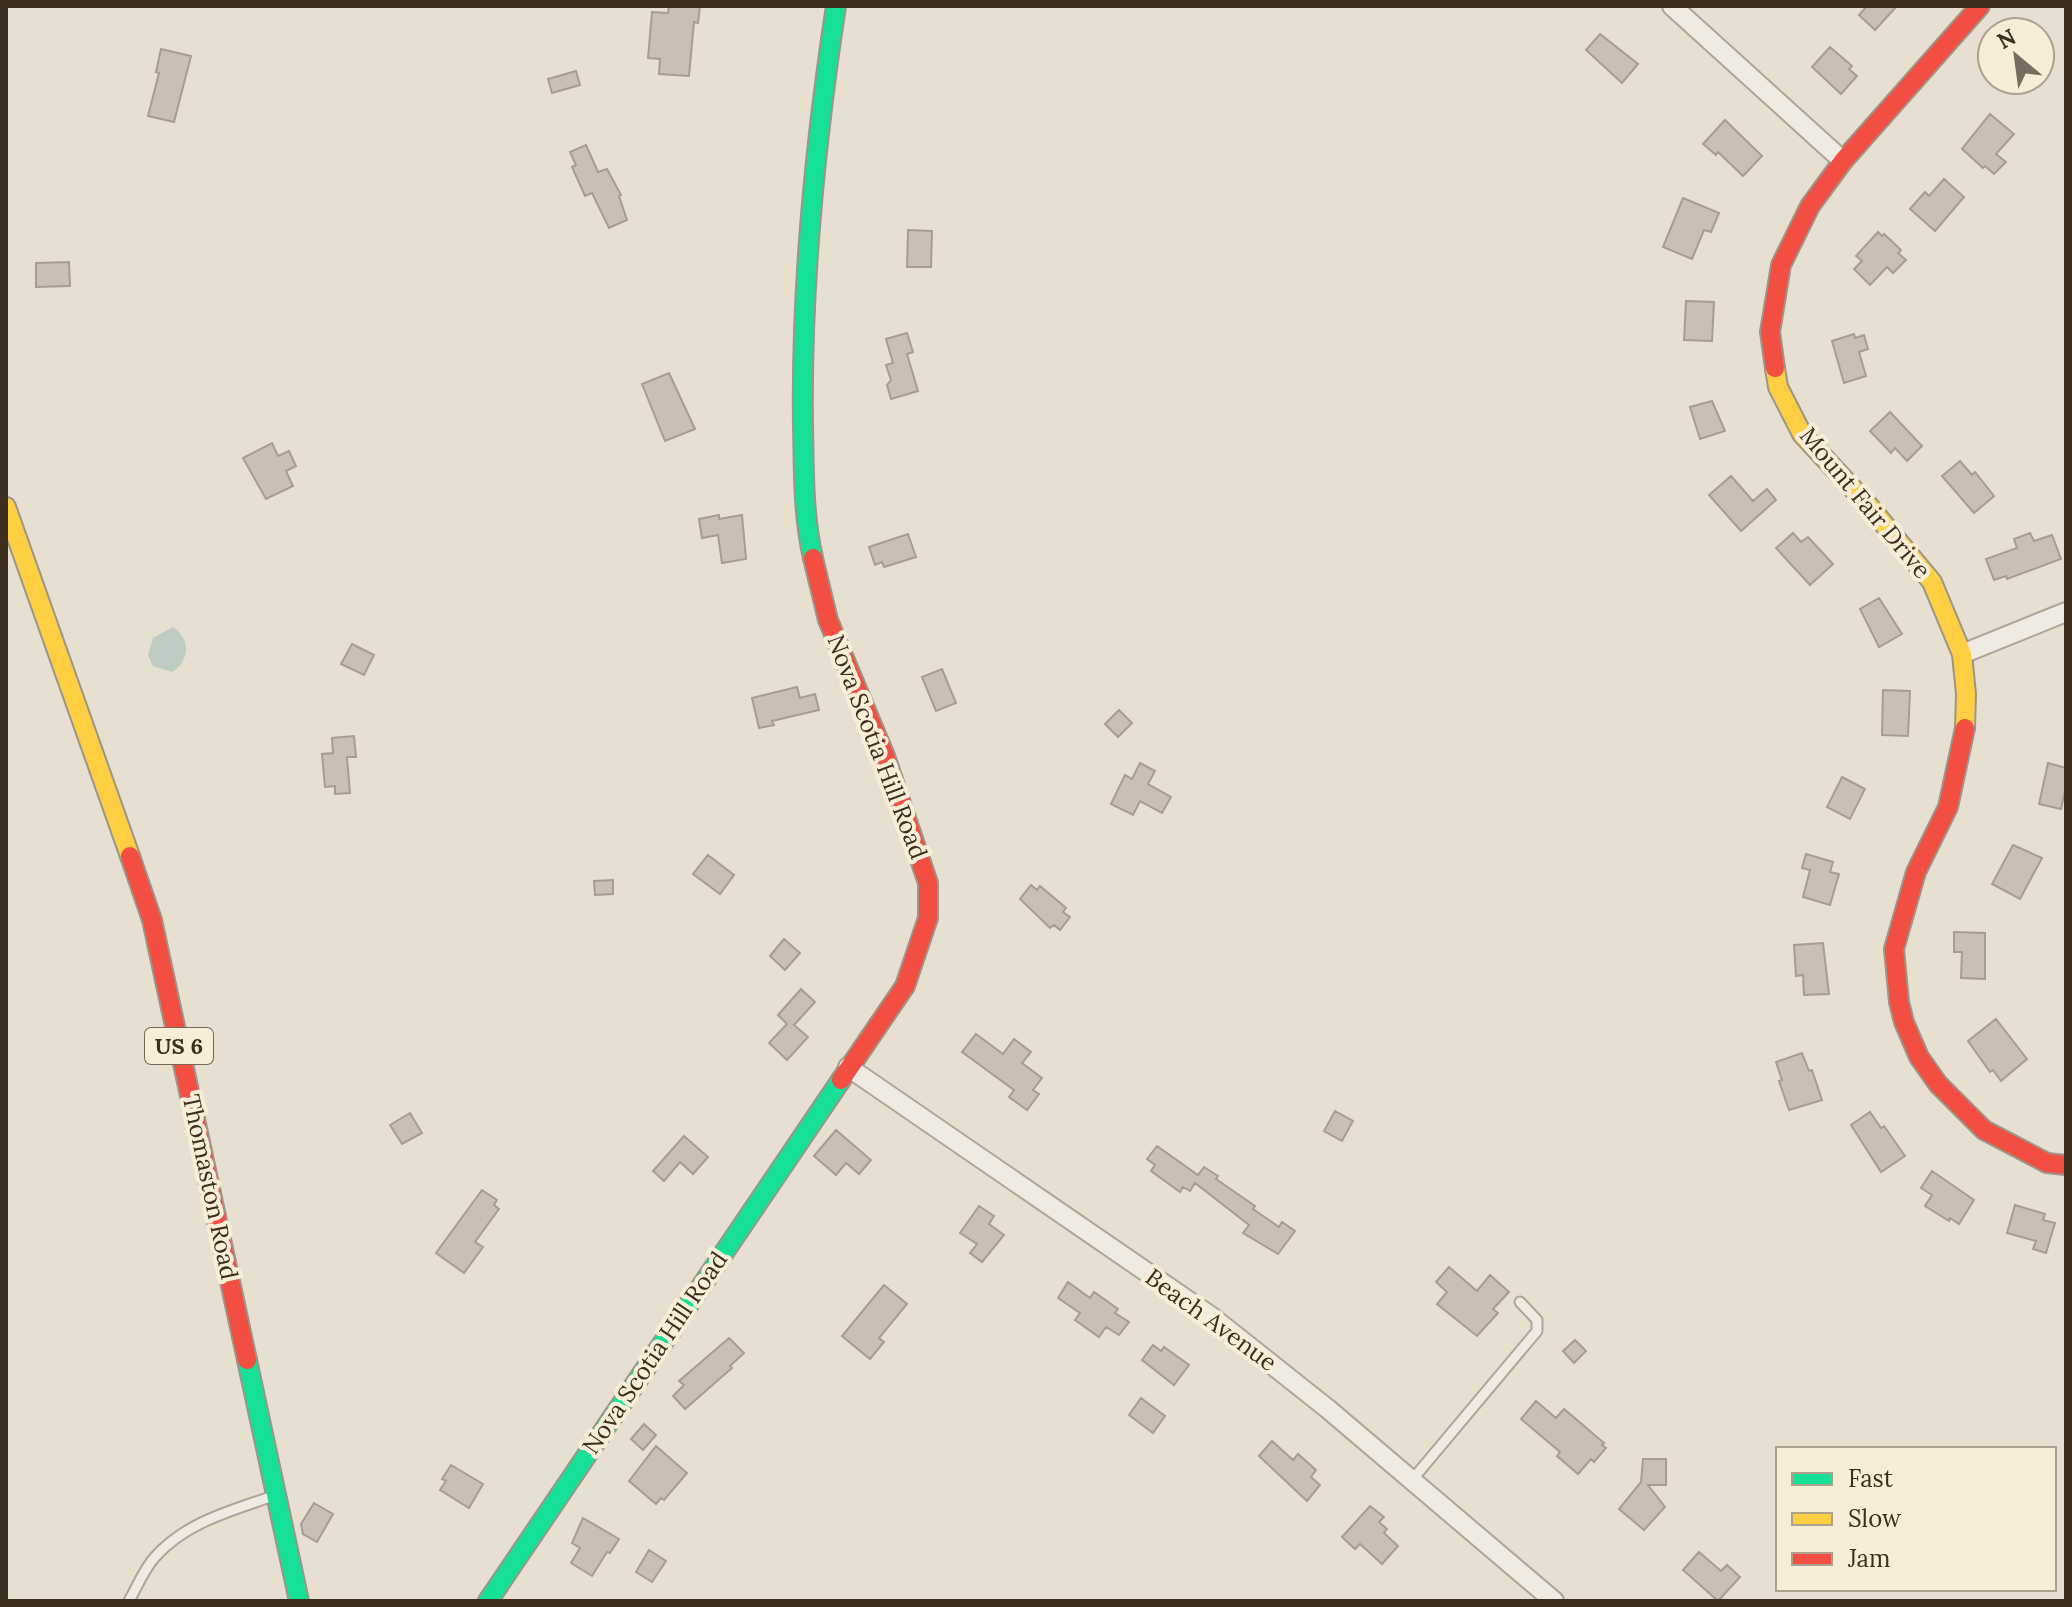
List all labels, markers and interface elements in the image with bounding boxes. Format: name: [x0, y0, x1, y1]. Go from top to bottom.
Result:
north arrow: [1976, 16, 2056, 96]
text: N: [1992, 22, 2021, 55]
street label: Mount Fair Drive: [1793, 421, 1938, 585]
street label: Nova Scotia Hill Road: [820, 630, 935, 863]
road number: US 6: [145, 1028, 213, 1064]
street label: Thomaston Road: [176, 1091, 245, 1282]
street label: Nova Scotia Hill Road: [575, 1245, 734, 1460]
street label: Beach Avenue: [1139, 1261, 1283, 1378]
legend: [1776, 1447, 2056, 1591]
text: Fast: [1848, 1463, 1894, 1494]
text: Slow: [1848, 1503, 1902, 1534]
text: Jam: [1847, 1543, 1890, 1574]

